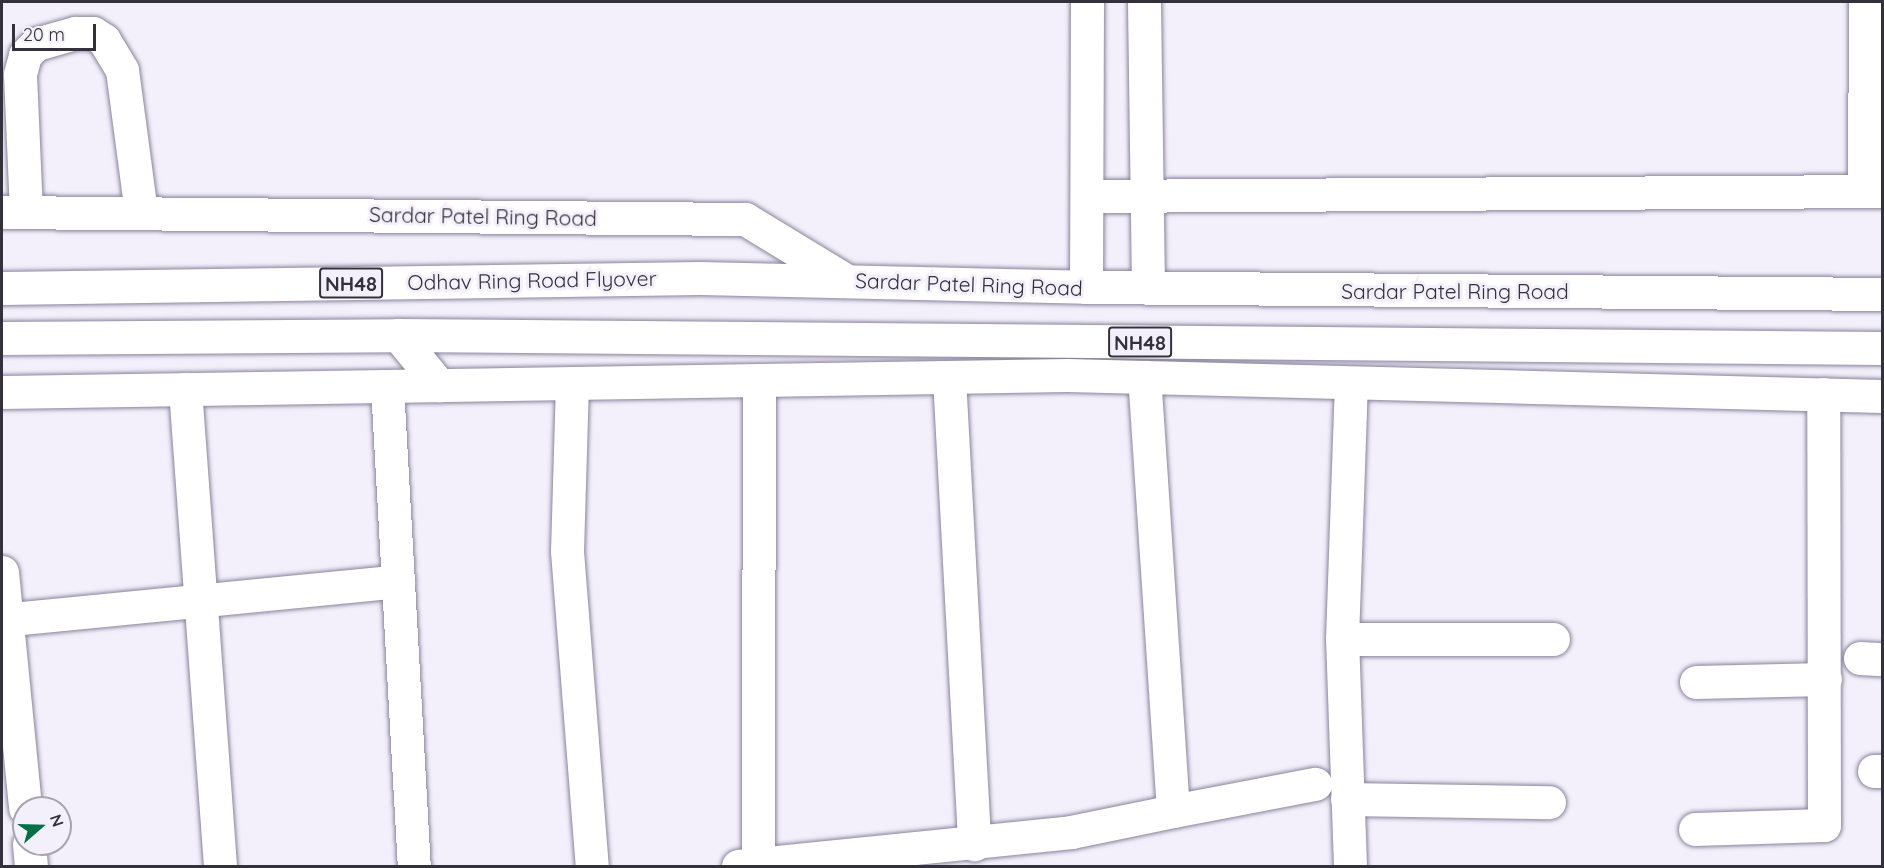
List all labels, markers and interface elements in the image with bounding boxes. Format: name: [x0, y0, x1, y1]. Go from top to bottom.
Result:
scale bar: [15, 12, 99, 50]
text: 20 m: [23, 23, 65, 46]
street label: Sardar Patel Ring Road: [369, 201, 597, 231]
street label: Odhav Ring Road Flyover: [407, 265, 657, 295]
road number: NH48: [318, 266, 384, 300]
street label: Sardar Patel Ring Road: [855, 267, 1083, 301]
street label: Sardar Patel Ring Road: [1341, 278, 1569, 304]
road number: NH48: [1107, 325, 1173, 359]
north arrow: [12, 796, 72, 856]
text: N: [46, 812, 68, 829]

